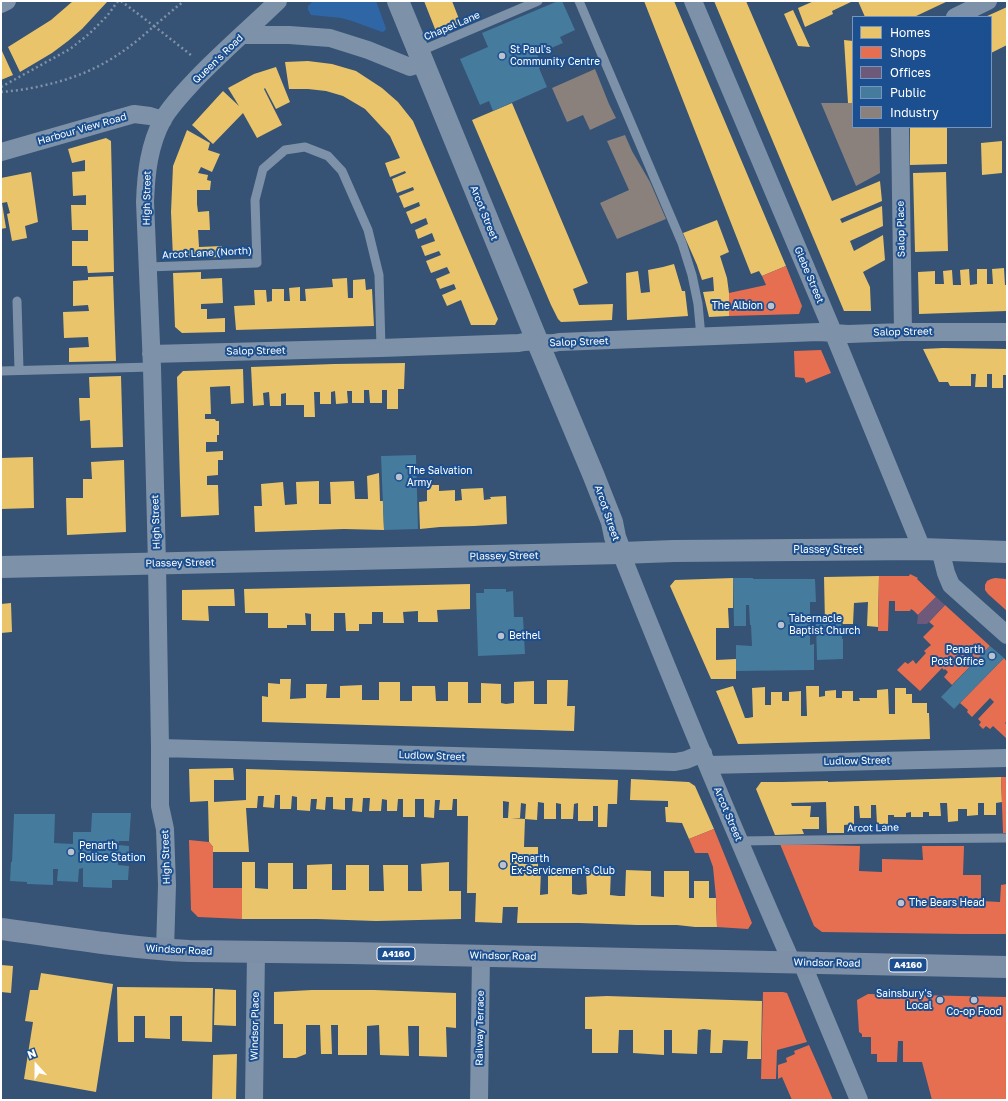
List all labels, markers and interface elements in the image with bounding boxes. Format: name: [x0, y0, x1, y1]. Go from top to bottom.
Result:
street label: Chapel Lane: [422, 9, 482, 43]
legend: [852, 16, 992, 128]
text: Homes: [890, 25, 930, 40]
street label: Queen's Road: [190, 32, 246, 86]
place label: St Paul's Community Centre: [510, 44, 600, 68]
text: Shops: [890, 45, 926, 60]
marker: St Paul's Community Centre: [497, 51, 507, 61]
text: Offices: [890, 65, 931, 80]
text: Public: [890, 85, 926, 100]
text: Industry: [890, 105, 939, 120]
street label: Harbour View Road: [36, 111, 128, 147]
street label: High Street: [141, 171, 153, 225]
street label: Arcot Street: [468, 184, 500, 242]
street label: Salop Place: [895, 201, 907, 257]
street label: Arcot Lane (North): [162, 245, 252, 261]
street label: Glebe Street: [792, 245, 826, 305]
place label: The Albion: [712, 300, 763, 312]
marker: The Albion: [766, 301, 776, 311]
street label: Salop Street: [873, 325, 933, 339]
street label: Salop Street: [549, 335, 609, 349]
street label: Salop Street: [226, 344, 286, 358]
place label: The Salvation Army: [407, 465, 472, 488]
marker: The Salvation Army: [394, 472, 404, 482]
street label: Arcot Street: [592, 484, 622, 542]
street label: High Street: [149, 494, 163, 550]
street label: Plassey Street: [793, 544, 863, 556]
street label: Plassey Street: [469, 549, 539, 563]
street label: Plassey Street: [145, 556, 215, 570]
place label: Tabernacle Baptist Church: [789, 613, 860, 636]
marker: Tabernacle Baptist Church: [776, 620, 786, 630]
place label: Bethel: [509, 630, 541, 642]
marker: Bethel: [496, 631, 506, 641]
place label: Penarth Post Office: [931, 644, 984, 668]
marker: Penarth Post Office: [987, 651, 997, 661]
street label: Ludlow Street: [398, 749, 466, 763]
street label: Ludlow Street: [823, 754, 891, 768]
street label: Arcot Street: [711, 785, 745, 843]
street label: Arcot Lane: [847, 822, 899, 834]
street label: High Street: [159, 829, 173, 885]
place label: Penarth Police Station: [79, 840, 146, 864]
marker: Penarth Police Station: [66, 847, 76, 857]
place label: Penarth Ex-Servicemen's Club: [511, 853, 615, 876]
marker: Penarth Ex-Servicemen's Club: [498, 860, 508, 870]
place label: The Bears Head: [909, 897, 985, 909]
marker: The Bears Head: [896, 898, 906, 908]
street label: Windsor Road: [145, 942, 213, 958]
road number: A4160: [377, 947, 415, 961]
street label: Windsor Road: [470, 949, 536, 963]
street label: Windsor Road: [794, 956, 860, 970]
road number: A4160: [889, 958, 927, 972]
place label: Sainsbury's Local: [876, 988, 932, 1012]
street label: Railway Terrace: [473, 990, 487, 1066]
street label: Windsor Place: [248, 991, 262, 1061]
marker: Sainsbury's Local: [935, 995, 945, 1005]
marker: Co-op Food: [969, 995, 979, 1005]
place label: Co-op Food: [946, 1006, 1002, 1018]
north arrow: [16, 1045, 56, 1085]
text: N: [25, 1046, 38, 1061]

